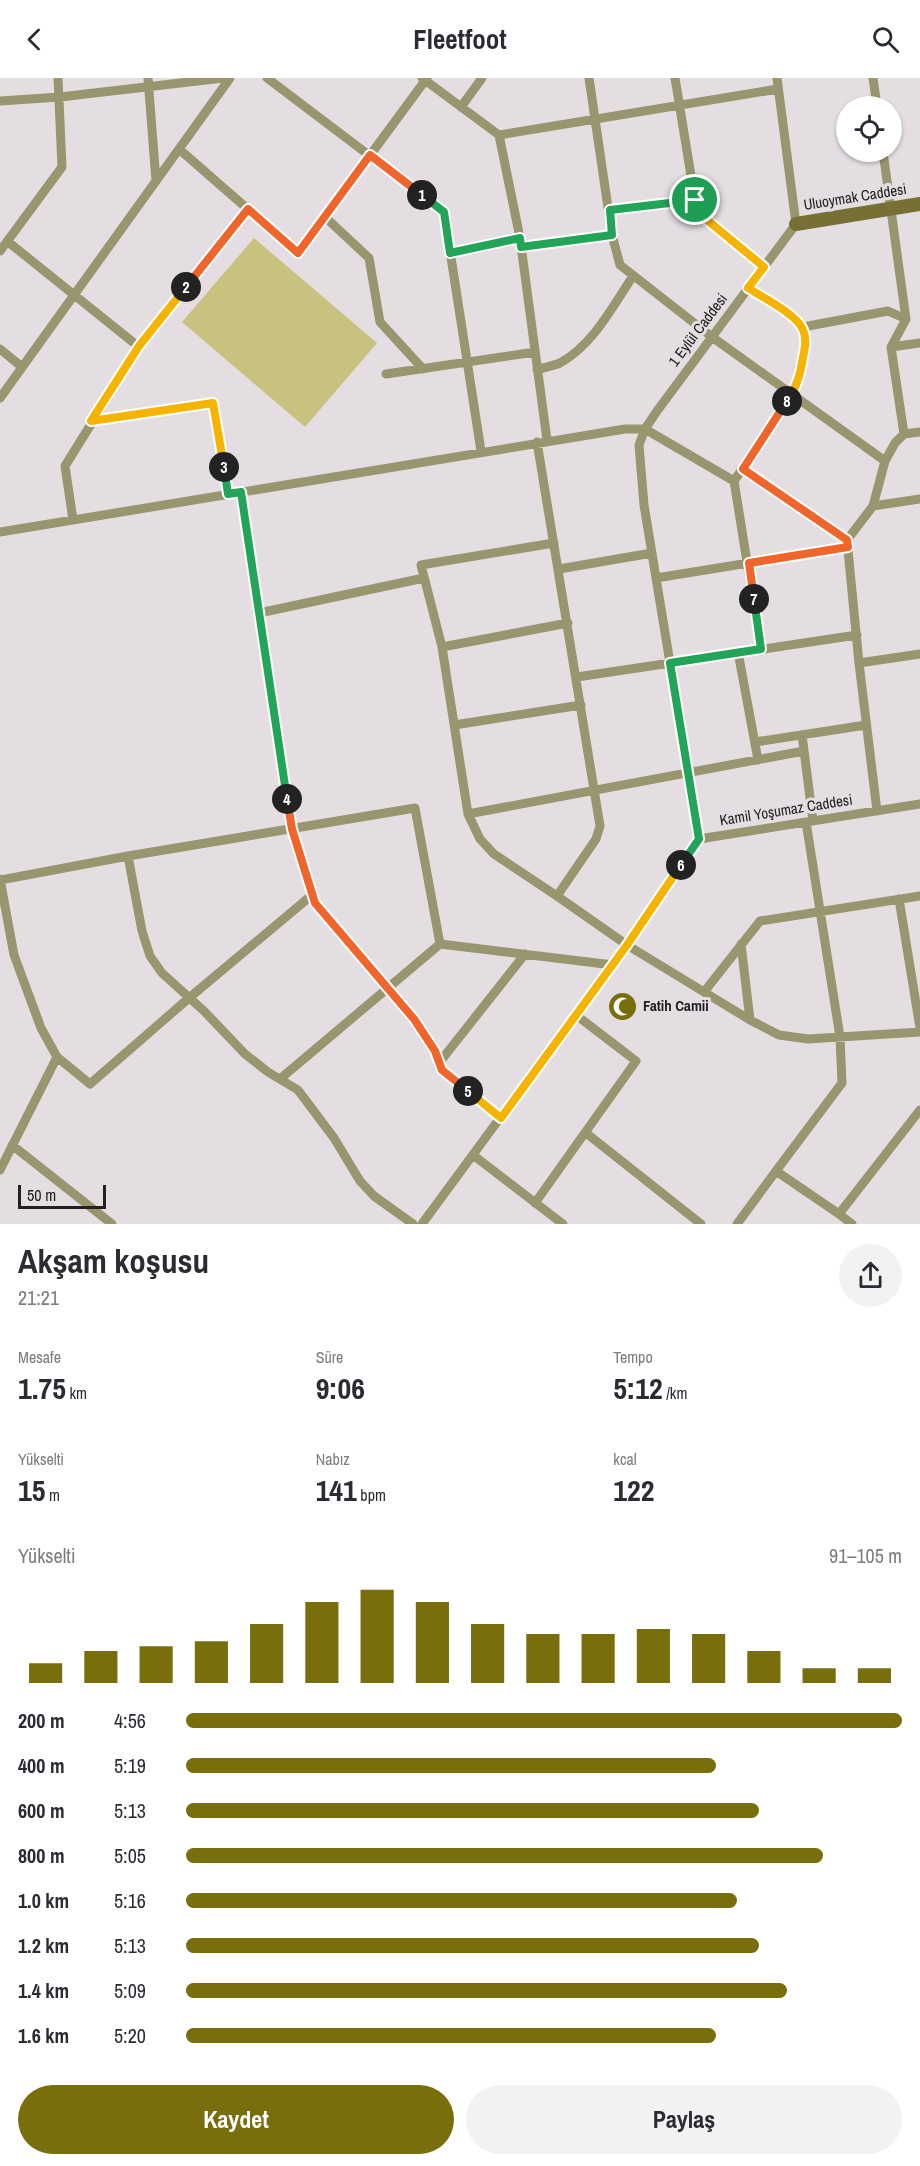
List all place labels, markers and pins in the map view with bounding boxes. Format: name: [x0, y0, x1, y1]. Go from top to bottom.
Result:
pin: [669, 174, 720, 225]
pin: 1: [407, 180, 437, 210]
pin: 2: [171, 272, 201, 302]
pin: 8: [772, 386, 802, 416]
pin: 3: [209, 452, 239, 482]
pin: 7: [739, 584, 769, 614]
pin: 4: [272, 784, 302, 814]
pin: 6: [666, 850, 696, 880]
mosque icon: Fatih Camii: [606, 990, 638, 1022]
place label: Fatih Camii: [643, 995, 709, 1016]
pin: 5: [453, 1076, 483, 1106]

